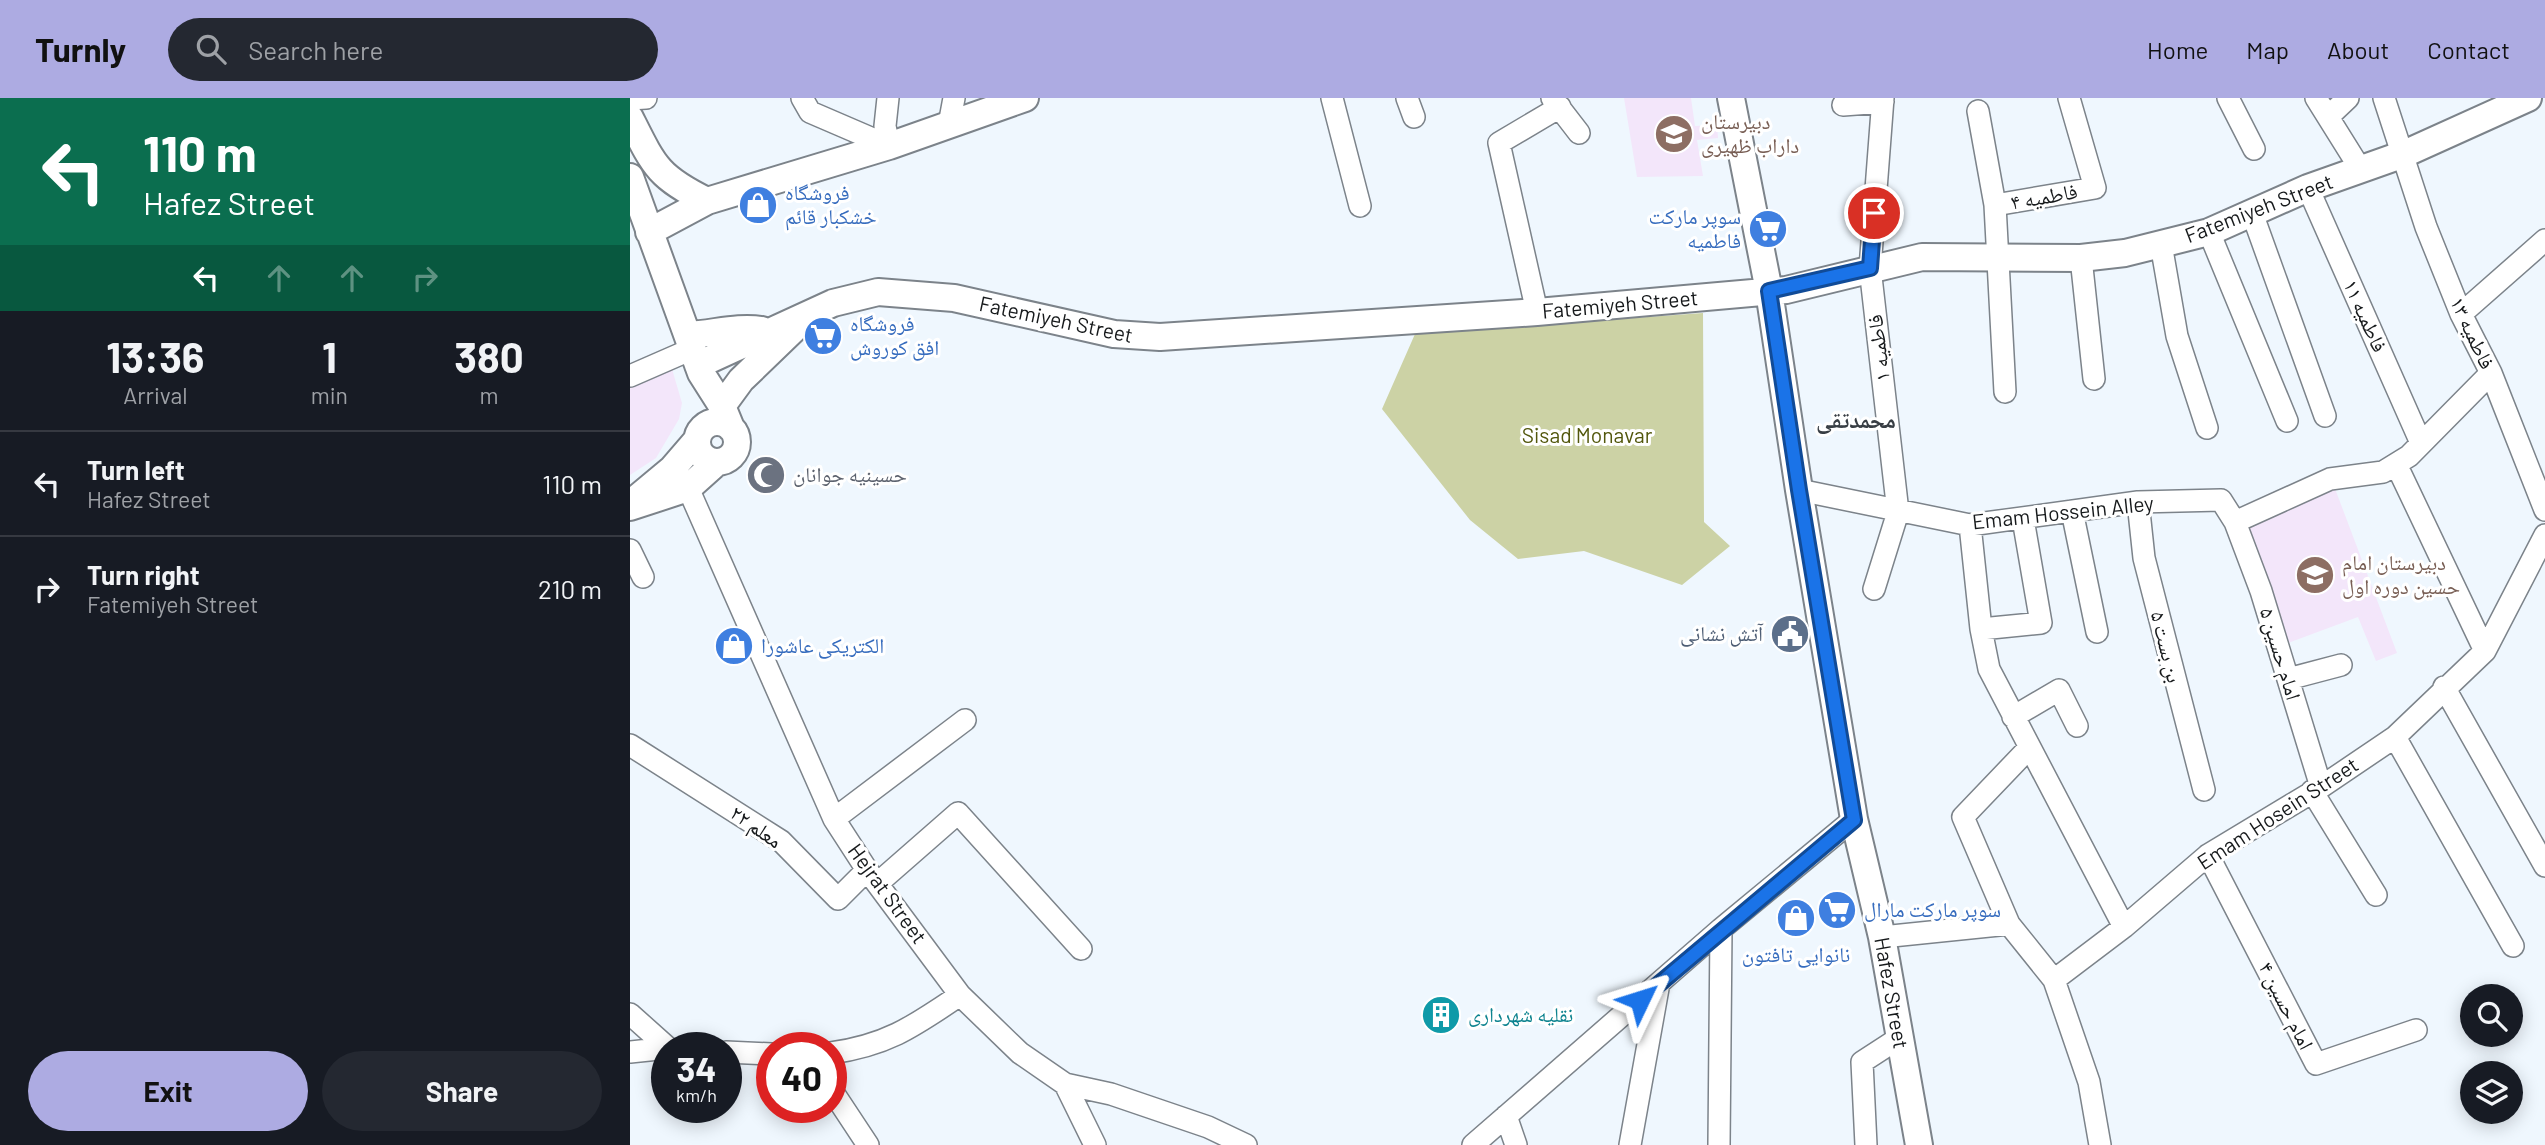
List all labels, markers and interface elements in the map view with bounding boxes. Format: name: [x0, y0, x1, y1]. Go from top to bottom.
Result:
search box: [168, 18, 658, 81]
text: Turnly: [35, 29, 126, 69]
icon: search: [192, 30, 230, 68]
text: Search here: [248, 34, 383, 65]
text: Home: [2147, 35, 2208, 64]
text: Map: [2246, 35, 2289, 64]
text: About: [2327, 35, 2389, 64]
text: Contact: [2427, 35, 2510, 64]
place label: دبیرستان داراب ظهیری: [1701, 108, 1799, 158]
school or university icon: دبیرستان داراب ظهیری: [1653, 113, 1695, 155]
text: 110 m: [143, 123, 257, 182]
icon: left: [28, 126, 119, 217]
street label: Fatemiyeh Street: [2181, 168, 2336, 247]
street label: فاطمیه ۴: [2008, 177, 2079, 214]
place label: فروشگاه خشکبار قائم: [785, 179, 877, 231]
text: Hafez Street: [143, 183, 315, 221]
pin: [1844, 183, 1904, 243]
shop icon: فروشگاه خشکبار قائم: [737, 184, 779, 226]
icon: arrive: [1855, 194, 1893, 232]
place label: سوپر مارکت فاطمیه: [1649, 203, 1741, 252]
supermarket icon: سوپر مارکت فاطمیه: [1747, 208, 1789, 250]
icon: left: [187, 259, 225, 297]
icon: ahead: [260, 259, 298, 297]
icon: ahead: [333, 259, 371, 297]
icon: right: [406, 259, 444, 297]
street label: فاطمیه ۱۱: [2339, 275, 2393, 356]
street label: Fatemiyeh Street: [1541, 284, 1699, 323]
street label: Fatemiyeh Street: [977, 290, 1135, 347]
street label: فاطمیه ۱۳: [2445, 292, 2501, 373]
place label: فروشگاه افق کوروش: [850, 310, 939, 361]
street label: فاطمیه ۱: [1861, 313, 1894, 383]
supermarket icon: فروشگاه افق کوروش: [802, 315, 844, 357]
text: 13:36: [106, 331, 204, 381]
text: 1: [322, 331, 337, 381]
text: 380: [454, 331, 524, 381]
text: Arrival: [123, 381, 188, 409]
text: min: [311, 381, 348, 409]
text: m: [479, 381, 499, 409]
district label: محمدتقی: [1816, 405, 1896, 434]
park label: Sisad Monavar: [1522, 422, 1653, 447]
text: Turn left: [87, 454, 185, 485]
mosque icon: حسینیه جوانان: [745, 454, 787, 496]
place label: حسینیه جوانان: [793, 461, 907, 487]
icon: left: [28, 465, 66, 503]
text: 110 m: [542, 468, 602, 499]
text: Hafez Street: [87, 485, 211, 513]
street label: Emam Hossein Alley: [1971, 490, 2155, 533]
place label: دبیرستان امام حسین دوره اول: [2342, 549, 2460, 600]
school or university icon: دبیرستان امام حسین دوره اول: [2294, 554, 2336, 596]
text: Turn right: [87, 559, 200, 590]
icon: right: [28, 570, 66, 608]
text: 210 m: [538, 573, 602, 604]
text: Fatemiyeh Street: [87, 590, 258, 618]
street label: امام حسین ۵: [2253, 604, 2307, 704]
street label: بن بست ۵: [2145, 608, 2188, 685]
public building icon: آتش نشانی: [1769, 613, 1811, 655]
place label: آتش نشانی: [1680, 620, 1764, 647]
shop icon: الکتریکی عاشورا: [713, 625, 755, 667]
place label: الکتریکی عاشورا: [761, 632, 884, 659]
street label: Emam Hosein Street: [2192, 751, 2362, 874]
street label: معلم ۲۲: [724, 799, 788, 855]
street label: Hejrat Street: [844, 838, 933, 948]
supermarket icon: سوپر مارکت مارال: [1816, 889, 1858, 931]
place label: سوپر مارکت مارال: [1864, 896, 2001, 922]
shop icon: نانوایی تافتون: [1775, 897, 1817, 939]
street label: Hafez Street: [1870, 935, 1915, 1051]
place label: نانوایی تافتون: [1742, 941, 1850, 968]
street label: امام حسین ۴: [2252, 957, 2320, 1055]
position arrow: [1603, 963, 1677, 1037]
map controls: [2460, 984, 2523, 1124]
button: search: [2460, 984, 2523, 1047]
building icon: نقلیه شهرداری: [1420, 994, 1462, 1036]
place label: نقلیه شهرداری: [1468, 1001, 1573, 1027]
speed limit sign: 40: [756, 1032, 847, 1123]
text: 34: [676, 1047, 717, 1089]
button: Exit: [28, 1051, 308, 1131]
button: Share: [322, 1051, 602, 1131]
button: layers: [2460, 1061, 2523, 1124]
text: km/h: [676, 1084, 717, 1106]

